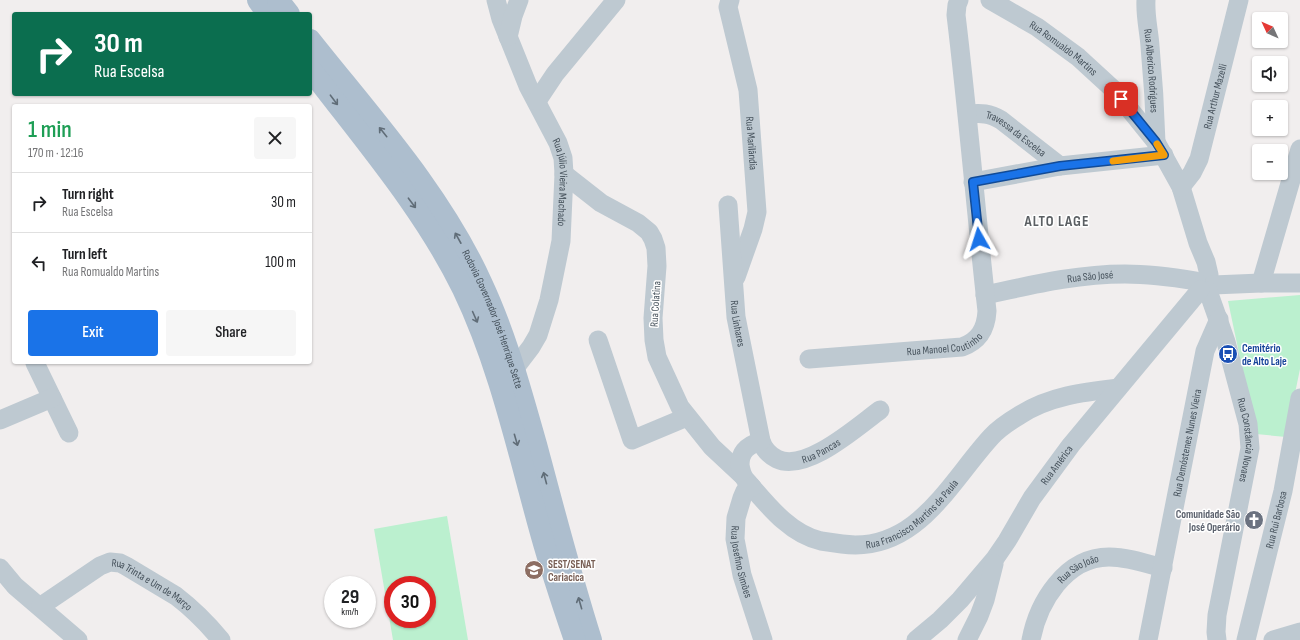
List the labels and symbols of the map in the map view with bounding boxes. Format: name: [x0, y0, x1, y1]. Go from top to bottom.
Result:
north arrow: [1252, 12, 1288, 48]
street label: Rua Romualdo Martins: [1027, 18, 1100, 79]
street label: Rua Alberico Rodrigues: [1141, 28, 1161, 113]
street label: Rua Arthur Mazelli: [1201, 62, 1230, 131]
pin: [1104, 82, 1138, 116]
one-way arrow: [329, 94, 338, 105]
street label: Travessa da Escelsa: [985, 108, 1048, 160]
street label: Rua Marilândia: [743, 116, 760, 170]
one-way arrow: [379, 126, 388, 137]
street label: Rua Júlio Vieira Machado: [550, 136, 570, 227]
one-way arrow: [408, 198, 416, 209]
district label: ALTO LAGE: [1024, 212, 1089, 231]
position arrow: [958, 218, 1000, 260]
one-way arrow: [454, 232, 462, 244]
street label: Rodovia Governador José Henrique Sette: [459, 248, 526, 390]
street label: Rua São José: [1066, 268, 1114, 286]
street label: Rua Colatina: [647, 281, 664, 327]
street label: Rua Linhares: [728, 300, 748, 348]
one-way arrow: [472, 310, 479, 322]
street label: Rua Manoel Coutinho: [906, 330, 986, 358]
place label: Cemitério de Alto Laje: [1242, 342, 1287, 368]
bus stop icon: Cemitério de Alto Laje: [1217, 343, 1239, 365]
street label: Rua Demóstenes Nunes Vieira: [1170, 388, 1204, 498]
street label: Rua Constância Novaes: [1234, 396, 1256, 483]
one-way arrow: [513, 433, 520, 446]
street label: Rua Pancas: [800, 436, 843, 466]
street label: Rua América: [1038, 443, 1076, 487]
one-way arrow: [540, 471, 548, 484]
street label: Rua Francisco Martins de Paula: [865, 477, 961, 551]
street label: Rua Rui Barbosa: [1263, 490, 1290, 550]
place label: Comunidade São José Operário: [1176, 508, 1240, 534]
church icon: Comunidade São José Operário: [1243, 509, 1265, 531]
street label: Rua Josefino Simões: [728, 525, 755, 600]
street label: Rua São João: [1055, 552, 1100, 586]
street label: Rua Trinta e Um de Março: [111, 556, 195, 614]
place label: SEST/SENAT Cariacica: [548, 558, 596, 584]
school or university icon: SEST/SENAT Cariacica: [523, 559, 545, 581]
speed limit sign: 30: [384, 576, 436, 628]
one-way arrow: [576, 596, 583, 609]

